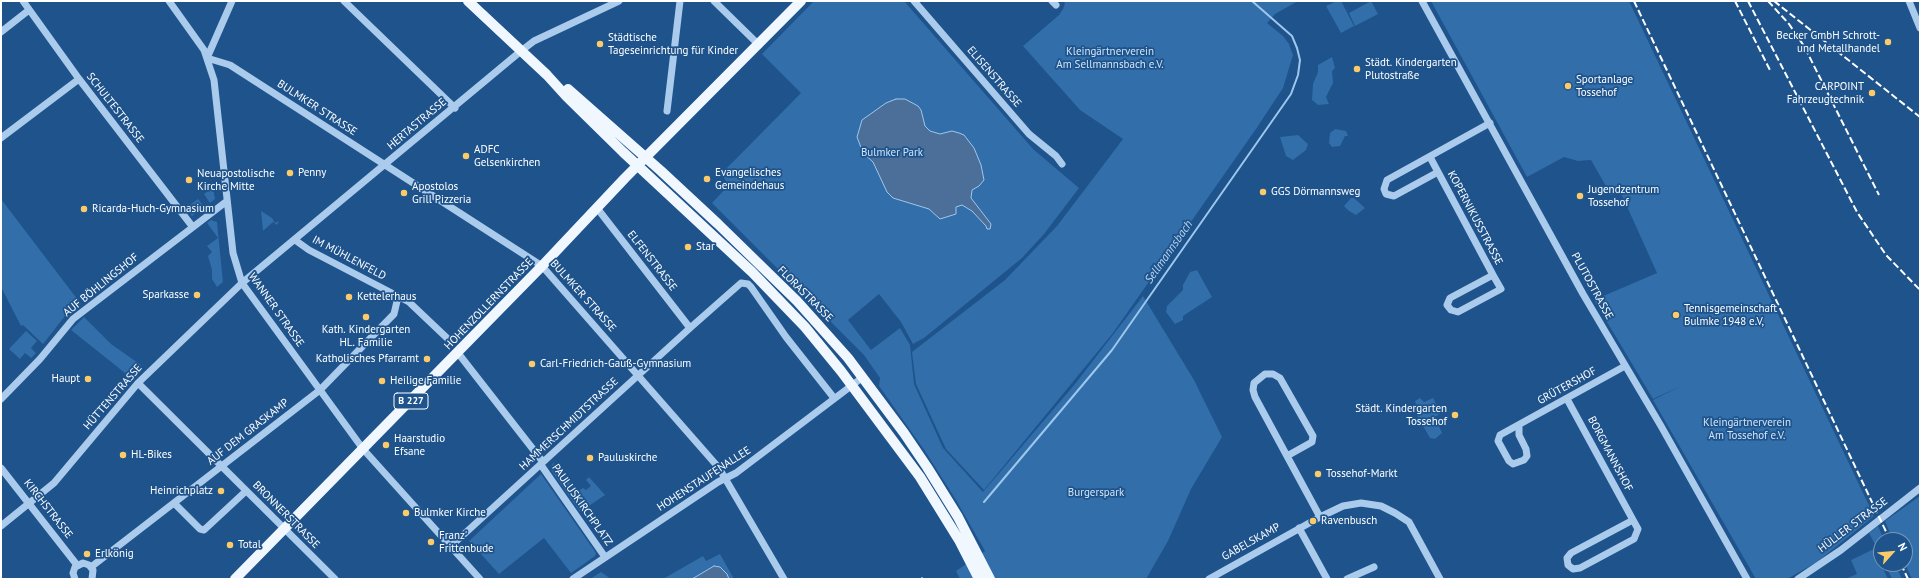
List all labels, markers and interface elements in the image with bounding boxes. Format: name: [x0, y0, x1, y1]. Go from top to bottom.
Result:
place label: Becker GmbH Schrott- und Metallhandel: [1776, 29, 1880, 55]
place label: Städtische Tageseinrichtung für Kinder: [608, 31, 738, 57]
marker: Becker GmbH Schrott- und Metallhandel: [1883, 37, 1893, 47]
marker: Städtische Tageseinrichtung für Kinder: [595, 39, 605, 49]
street label: ELISENSTRASSE: [964, 44, 1024, 110]
park label: Kleingärtnerverein Am Sellmannsbach e.V.: [1056, 45, 1164, 71]
place label: Städt. Kindergarten Plutostraße: [1365, 56, 1457, 82]
marker: Städt. Kindergarten Plutostraße: [1352, 64, 1362, 74]
street label: SCHULTESTRASSE: [84, 70, 146, 146]
place label: Sportanlage Tossehof: [1576, 73, 1633, 99]
street label: BULMKER STRASSE: [275, 77, 359, 139]
place label: CARPOINT Fahrzeugtechnik: [1787, 80, 1864, 106]
marker: Sportanlage Tossehof: [1563, 81, 1573, 91]
marker: CARPOINT Fahrzeugtechnik: [1867, 88, 1877, 98]
street label: HERTASTRASSE: [385, 95, 449, 153]
place label: ADFC Gelsenkirchen: [474, 143, 540, 169]
park label: Bulmker Park: [861, 146, 923, 160]
marker: ADFC Gelsenkirchen: [461, 151, 471, 161]
place label: Penny: [298, 166, 327, 180]
place label: Evangelisches Gemeindehaus: [715, 166, 784, 192]
place label: Neuapostolische Kirche Mitte: [197, 167, 275, 193]
marker: Penny: [285, 168, 295, 178]
street label: KOPERNIKUSSTRASSE: [1445, 169, 1505, 267]
marker: Evangelisches Gemeindehaus: [702, 174, 712, 184]
marker: Neuapostolische Kirche Mitte: [184, 175, 194, 185]
place label: Apostolos Grill Pizzeria: [412, 180, 471, 206]
place label: Jugendzentrum Tossehof: [1588, 183, 1659, 209]
place label: GGS Dörmannsweg: [1271, 185, 1360, 199]
marker: GGS Dörmannsweg: [1258, 187, 1268, 197]
marker: Apostolos Grill Pizzeria: [399, 188, 409, 198]
marker: Jugendzentrum Tossehof: [1575, 191, 1585, 201]
place label: Ricarda-Huch-Gymnasium: [92, 202, 214, 216]
marker: Ricarda-Huch-Gymnasium: [79, 204, 89, 214]
water label: Sellmannsbach: [1142, 218, 1196, 286]
street label: ELFENSTRASSE: [624, 228, 680, 294]
street label: IM MÜHLENFELD: [310, 233, 388, 283]
place label: Star: [696, 240, 715, 254]
marker: Star: [683, 242, 693, 252]
street label: PLUTOSTRASSE: [1568, 250, 1616, 322]
street label: AUF BÖHLINGSHOF: [61, 251, 141, 319]
street label: HOHENZOLLERNSTRASSE: [442, 255, 536, 353]
street label: BULMKER STRASSE: [547, 257, 619, 335]
street label: FLORASTRASSE: [774, 263, 836, 325]
street label: WANNER STRASSE: [245, 270, 307, 350]
place label: Sparkasse: [142, 288, 189, 302]
marker: Sparkasse: [192, 290, 202, 300]
place label: Kettelerhaus: [357, 290, 416, 304]
marker: Kettelerhaus: [344, 292, 354, 302]
place label: Tennisgemeinschaft Bulmke 1948 e.V,: [1684, 302, 1777, 328]
marker: Tennisgemeinschaft Bulmke 1948 e.V,: [1671, 310, 1681, 320]
marker: Kath. Kindergarten HL. Familie: [361, 312, 371, 322]
place label: Kath. Kindergarten HL. Familie: [322, 323, 410, 349]
place label: Katholisches Pfarramt: [316, 352, 419, 366]
marker: Katholisches Pfarramt: [422, 354, 432, 364]
place label: Carl-Friedrich-Gauß-Gymnasium: [540, 357, 691, 371]
marker: Carl-Friedrich-Gauß-Gymnasium: [527, 359, 537, 369]
street label: HÜTTENSTRASSE: [81, 362, 145, 432]
street label: GRÜTERSHOF: [1535, 364, 1599, 408]
place label: Haupt: [52, 372, 80, 386]
marker: Haupt: [83, 374, 93, 384]
place label: Heilige Familie: [390, 374, 461, 388]
street label: HAMMERSCHMIDTSTRASSE: [517, 375, 621, 473]
marker: Heilige Familie: [377, 376, 387, 386]
road number: B 227: [394, 393, 428, 409]
street label: AUF DEM GRASKAMP: [205, 396, 291, 468]
place label: Städt. Kindergarten Tossehof: [1355, 402, 1447, 428]
marker: Städt. Kindergarten Tossehof: [1450, 410, 1460, 420]
street label: BORGMANNSHOF: [1585, 414, 1635, 494]
park label: Kleingärtnerverein Am Tossehof e.V.: [1703, 416, 1791, 442]
place label: Haarstudio Efsane: [394, 432, 445, 458]
marker: Haarstudio Efsane: [381, 440, 391, 450]
street label: HOHENSTAUFENALLEE: [655, 444, 753, 514]
place label: HL-Bikes: [131, 448, 172, 462]
marker: HL-Bikes: [118, 450, 128, 460]
place label: Pauluskirche: [598, 451, 657, 465]
marker: Pauluskirche: [585, 453, 595, 463]
street label: PAULUSKIRCHPLATZ: [549, 462, 615, 548]
place label: Tossehof-Markt: [1326, 467, 1398, 481]
marker: Tossehof-Markt: [1313, 469, 1323, 479]
street label: KIRCHSTRASSE: [21, 477, 75, 541]
street label: BRONNERSTRASSE: [250, 479, 322, 551]
place label: Heinrichplatz: [150, 484, 213, 498]
marker: Heinrichplatz: [216, 486, 226, 496]
park label: Burgerspark: [1068, 486, 1124, 500]
street label: HÜLLER STRASSE: [1816, 495, 1890, 555]
place label: Bulmker Kirche: [414, 506, 486, 520]
marker: Bulmker Kirche: [401, 508, 411, 518]
place label: Ravenbusch: [1321, 514, 1377, 528]
marker: Ravenbusch: [1308, 516, 1318, 526]
street label: GABELSKAMP: [1220, 521, 1282, 563]
place label: Franz' Frittenbude: [439, 529, 494, 555]
north arrow: [1873, 532, 1913, 572]
marker: Franz' Frittenbude: [426, 537, 436, 547]
place label: Total: [238, 538, 261, 552]
marker: Total: [225, 540, 235, 550]
text: N: [1895, 541, 1911, 553]
place label: Erlkönig: [95, 547, 134, 561]
marker: Erlkönig: [82, 549, 92, 559]

